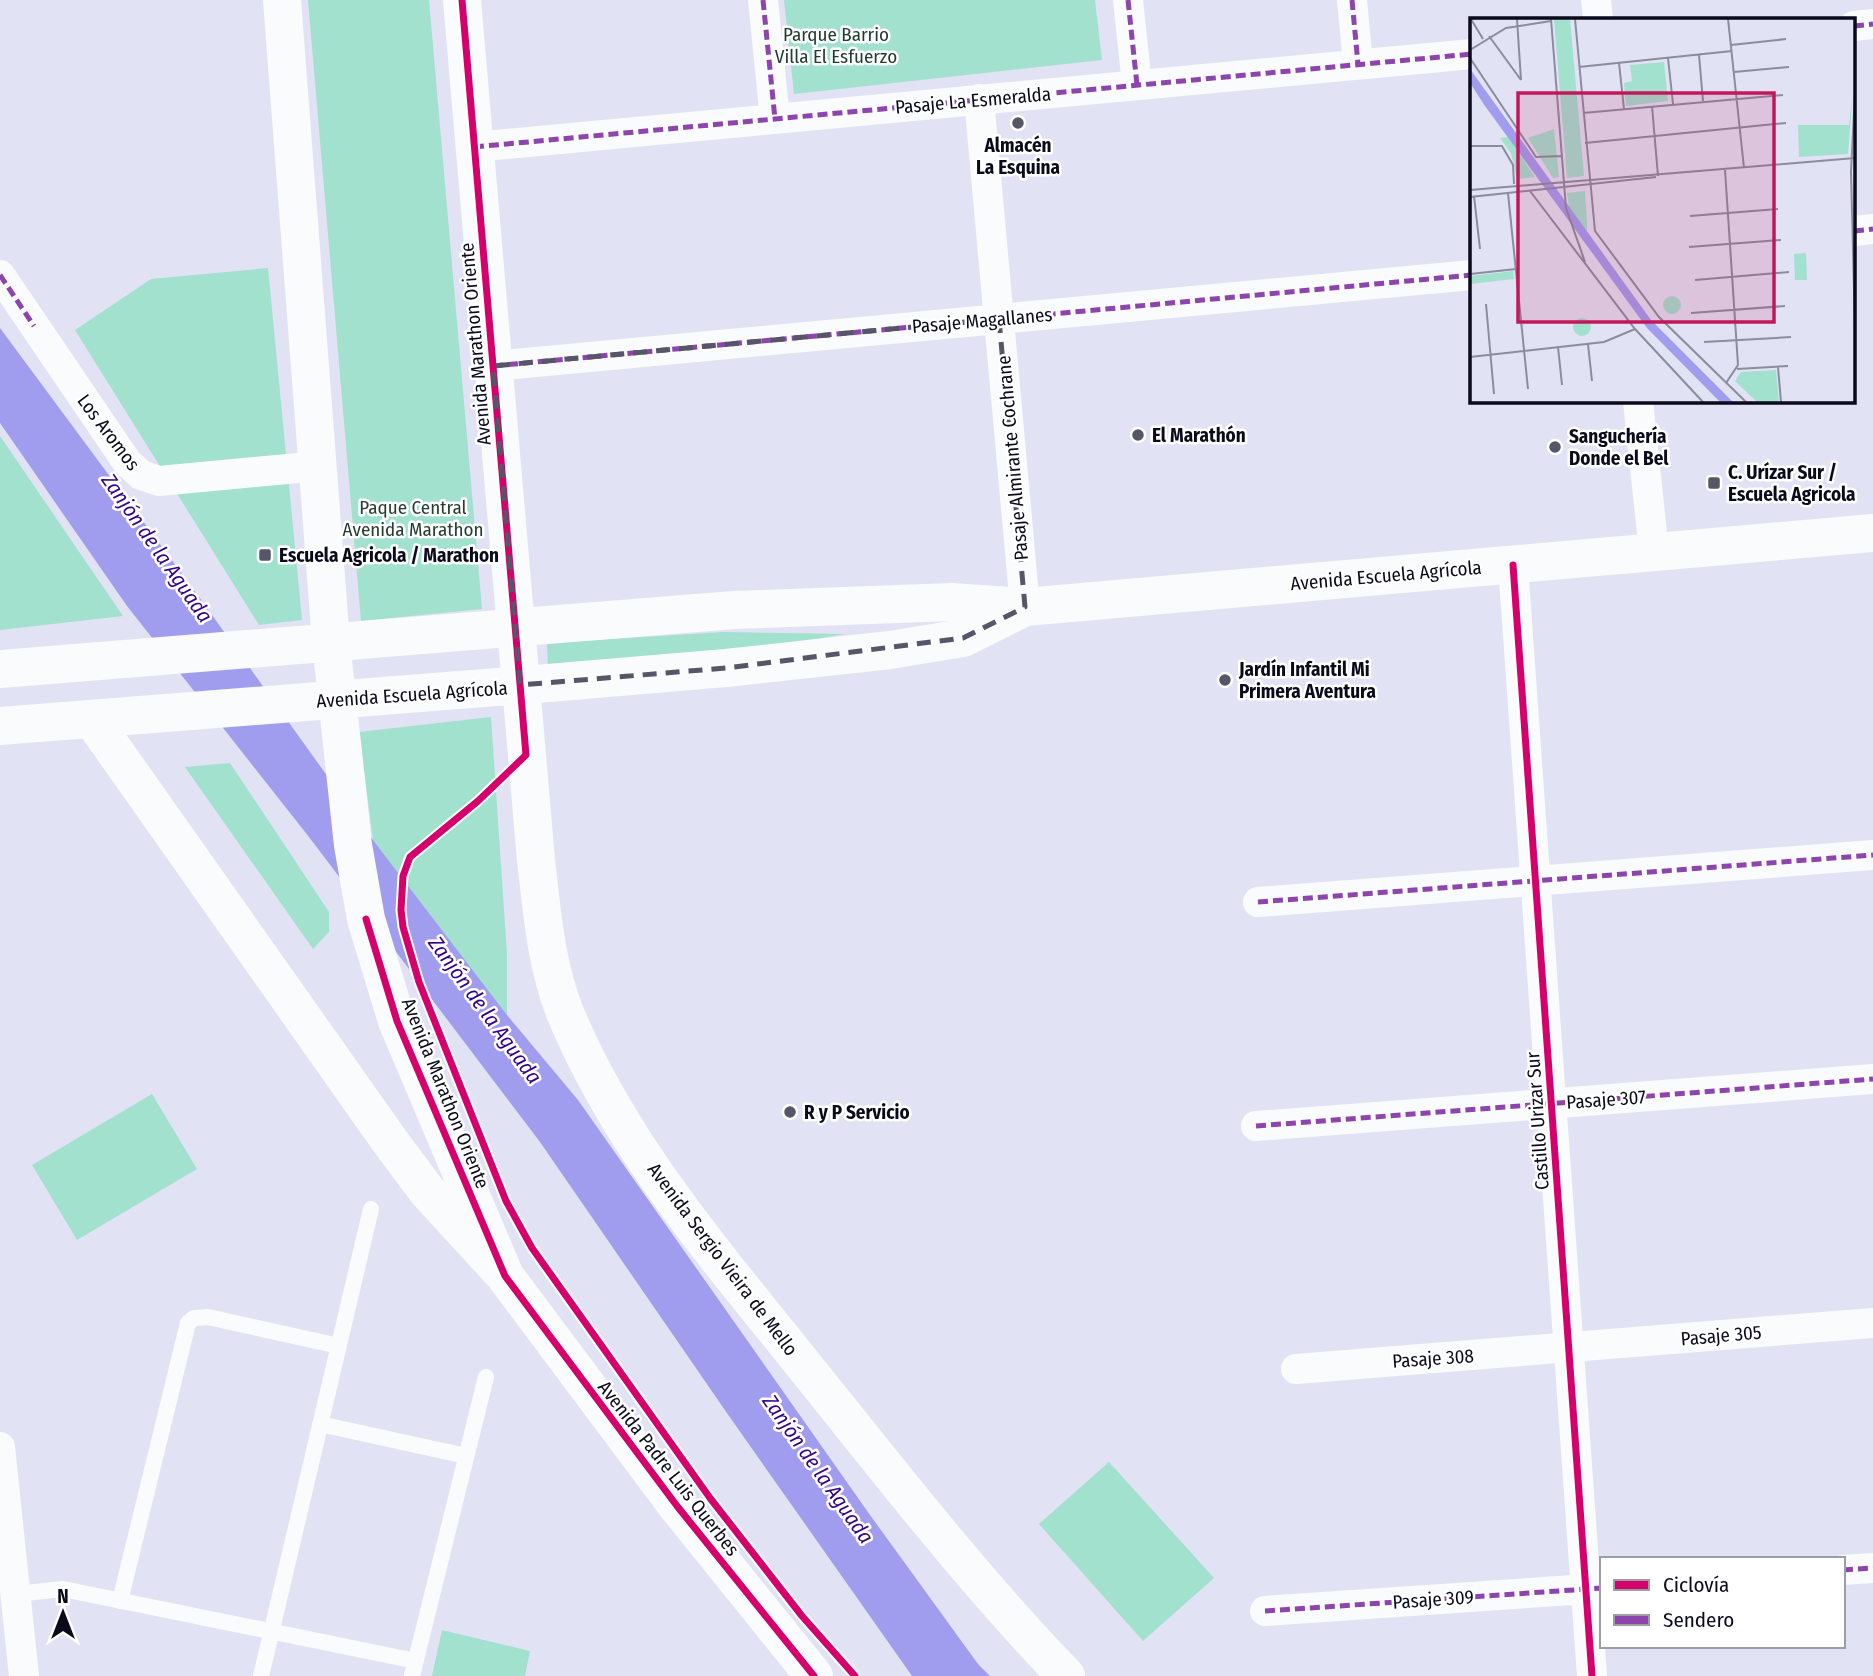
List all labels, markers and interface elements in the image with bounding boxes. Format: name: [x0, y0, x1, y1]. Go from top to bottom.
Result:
inset map: [1470, 18, 1856, 402]
park label: Parque Barrio Villa El Esfuerzo: [775, 23, 897, 68]
street label: Pasaje La Esmeralda: [894, 82, 1052, 119]
marker: Almacén La Esquina: [1010, 115, 1026, 131]
place label: Almacén La Esquina: [976, 134, 1060, 179]
street label: Avenida Marathon Oriente: [455, 242, 496, 446]
street label: Pasaje Magallanes: [911, 303, 1053, 338]
street label: Pasaje Almirante Cochrane: [992, 355, 1033, 561]
street label: Los Aromos: [73, 390, 145, 475]
place label: El Marathón: [1152, 424, 1246, 447]
place label: Sanguchería Donde el Bel: [1569, 425, 1669, 470]
marker: El Marathón: [1130, 427, 1146, 443]
marker: Sanguchería Donde el Bel: [1547, 439, 1563, 455]
place label: C. Urízar Sur / Escuela Agricola: [1728, 461, 1856, 506]
water label: Zanjón de la Aguada: [95, 468, 218, 628]
marker: C. Urízar Sur / Escuela Agricola: [1706, 475, 1722, 491]
park label: Paque Central Avenida Marathon: [343, 496, 483, 541]
place label: Escuela Agricola / Marathon: [279, 544, 499, 567]
marker: Escuela Agricola / Marathon: [257, 547, 273, 563]
street label: Avenida Escuela Agrícola: [1290, 556, 1483, 595]
place label: Jardín Infantil Mi Primera Aventura: [1238, 658, 1376, 703]
marker: Jardín Infantil Mi Primera Aventura: [1217, 672, 1233, 688]
street label: Avenida Escuela Agrícola: [316, 676, 509, 713]
water label: Zanjón de la Aguada: [422, 930, 547, 1089]
street label: Avenida Marathon Oriente: [397, 995, 494, 1192]
street label: Castillo Urizar Sur: [1521, 1051, 1554, 1191]
street label: Pasaje 307: [1565, 1085, 1647, 1114]
place label: R y P Servicio: [804, 1101, 910, 1124]
marker: R y P Servicio: [782, 1104, 798, 1120]
street label: Avenida Sergio Vieira de Mello: [643, 1158, 803, 1360]
street label: Pasaje 305: [1680, 1321, 1762, 1350]
street label: Pasaje 308: [1391, 1344, 1475, 1373]
street label: Avenida Padre Luis Querbes: [593, 1376, 744, 1560]
water label: Zanjón de la Aguada: [756, 1389, 879, 1549]
legend: [1600, 1557, 1845, 1648]
text: Ciclovía: [1663, 1572, 1729, 1598]
north arrow: [28, 1578, 98, 1648]
text: N: [57, 1585, 69, 1608]
street label: Pasaje 309: [1392, 1585, 1474, 1614]
text: Sendero: [1663, 1607, 1734, 1633]

